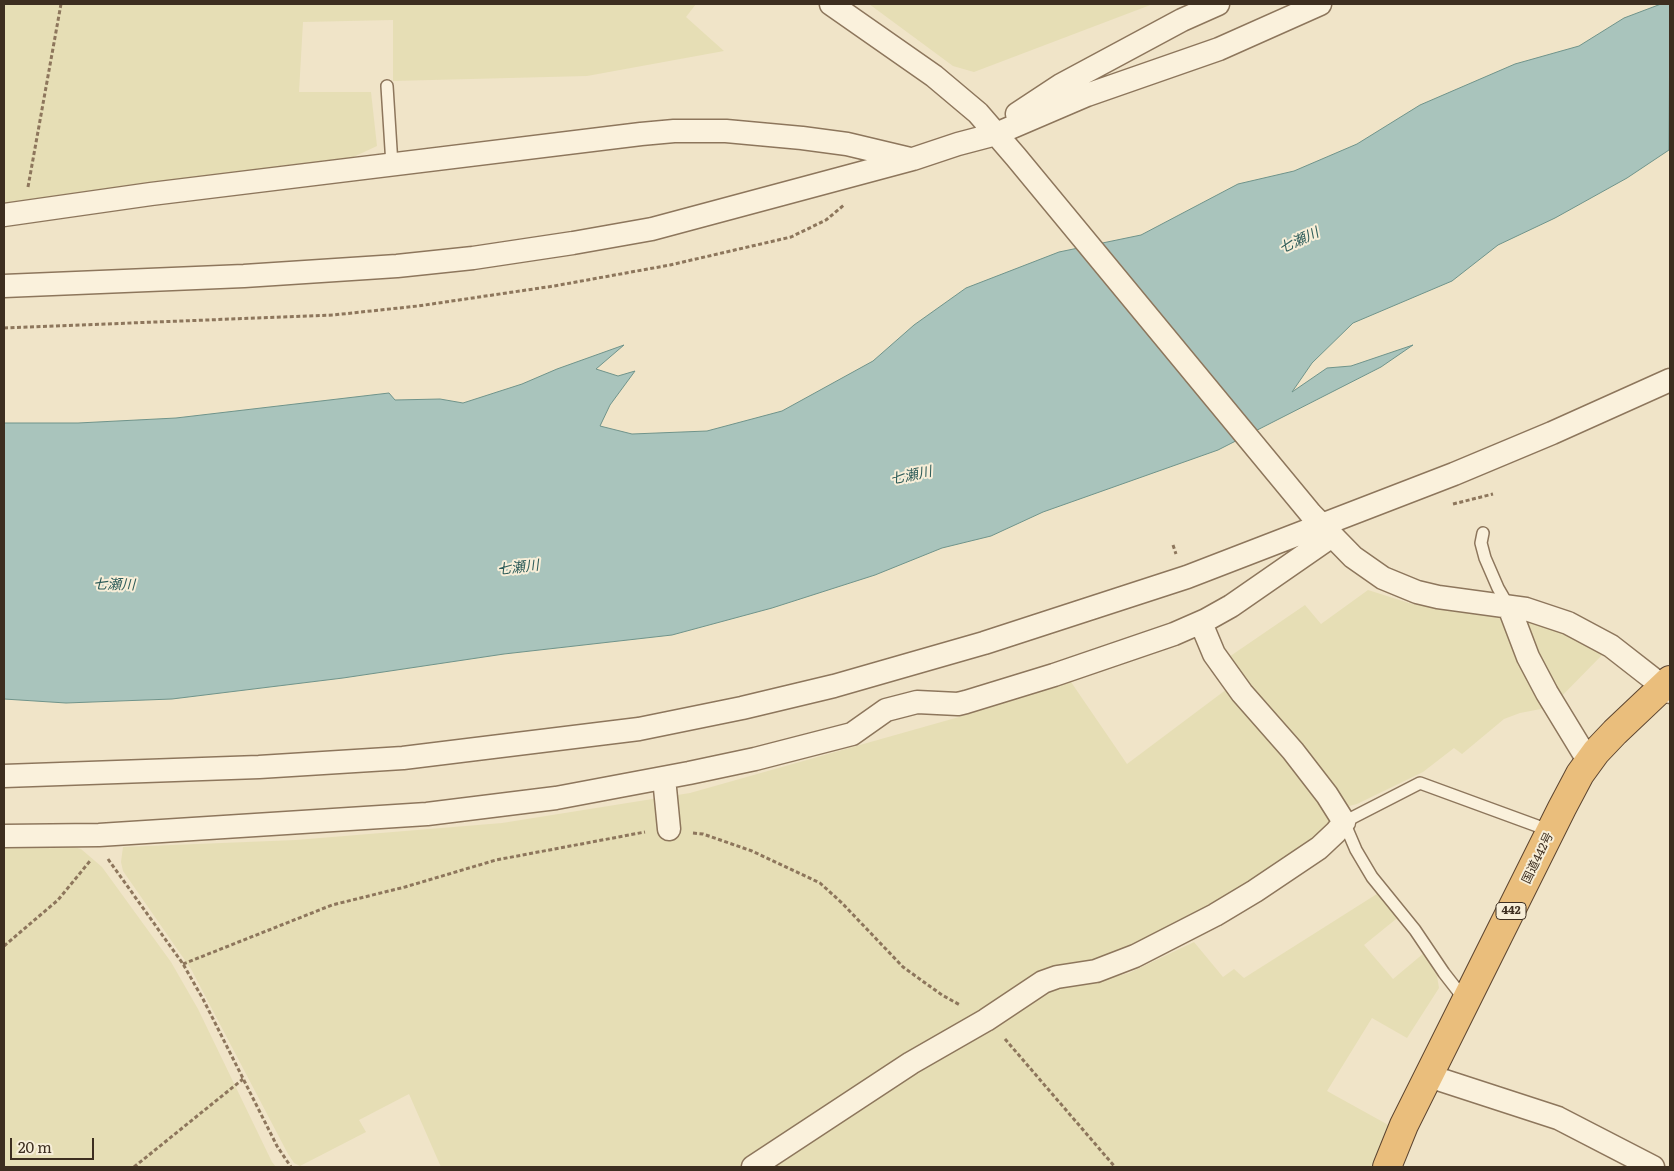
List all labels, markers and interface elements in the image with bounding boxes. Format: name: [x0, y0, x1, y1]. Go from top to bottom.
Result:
water label: 七瀬川: [1276, 225, 1322, 257]
water label: 七瀬川: [889, 463, 933, 489]
water label: 七瀬川: [496, 557, 540, 579]
water label: 七瀬川: [93, 576, 135, 594]
street label: 国道442号: [1519, 830, 1557, 886]
road number: 442: [1496, 902, 1526, 919]
scale bar: [12, 1128, 96, 1160]
text: 20 m: [18, 1135, 52, 1158]

